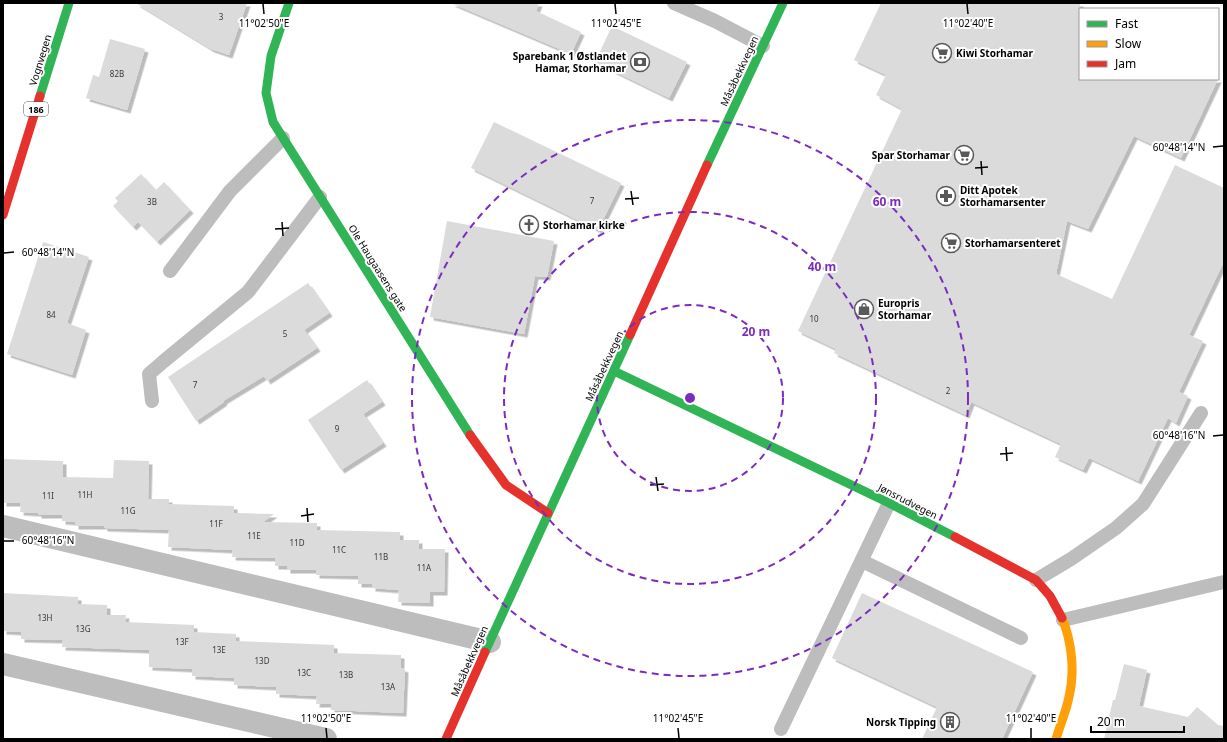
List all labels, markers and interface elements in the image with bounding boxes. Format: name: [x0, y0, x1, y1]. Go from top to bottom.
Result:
legend: [1079, 8, 1219, 80]
house number: 3: [219, 11, 224, 22]
text: Fast: [1115, 15, 1139, 32]
text: 11°02'50"E: [239, 16, 289, 30]
text: 11°02'45"E: [591, 16, 641, 30]
text: 11°02'40"E: [943, 16, 993, 30]
street label: Vognvegen: [26, 33, 54, 87]
street label: Måsåbekkvegen: [717, 33, 761, 109]
text: Slow: [1115, 35, 1142, 52]
supermarket icon: Kiwi Storhamar: [931, 42, 953, 64]
place label: Kiwi Storhamar: [956, 46, 1034, 60]
place label: Sparebank 1 Østlandet Hamar, Storhamar: [513, 49, 627, 75]
bank icon: Sparebank 1 Østlandet Hamar, Storhamar: [629, 51, 651, 73]
text: Jam: [1114, 55, 1136, 72]
house number: 82B: [110, 68, 124, 79]
road number: 186: [24, 102, 48, 116]
text: 60°48'14"N: [1153, 140, 1205, 154]
supermarket icon: Spar Storhamar: [953, 144, 975, 166]
place label: Spar Storhamar: [872, 148, 951, 162]
place label: Ditt Apotek Storhamarsenter: [960, 183, 1046, 209]
pharmacy icon: Ditt Apotek Storhamarsenter: [935, 185, 957, 207]
text: 60 m: [873, 193, 901, 210]
house number: 7: [590, 195, 595, 206]
house number: 3B: [147, 196, 157, 207]
church icon: Storhamar kirke: [518, 214, 540, 236]
place label: Storhamar kirke: [543, 218, 625, 232]
street label: Ole Haugaasens gate: [346, 222, 411, 315]
supermarket icon: Storhamarsenteret: [940, 232, 962, 254]
place label: Storhamarsenteret: [965, 236, 1061, 250]
text: 60°48'14"N: [22, 245, 74, 259]
text: 40 m: [808, 258, 836, 275]
place label: Europris Storhamar: [878, 296, 932, 322]
shop icon: Europris Storhamar: [853, 298, 875, 320]
house number: 84: [46, 309, 56, 320]
house number: 10: [809, 313, 819, 324]
text: 20 m: [742, 323, 770, 340]
house number: 5: [283, 328, 288, 339]
street label: Måsåbekkvegen: [582, 328, 626, 404]
house number: 7: [193, 379, 198, 390]
house number: 2: [946, 385, 951, 396]
centre of rings: [683, 391, 697, 405]
house number: 9: [335, 423, 340, 434]
text: 60°48'16"N: [1153, 428, 1205, 442]
street label: Jønsrudvegen: [875, 480, 940, 522]
house number: 11H: [77, 489, 93, 500]
house number: 11I: [42, 490, 54, 501]
house number: 11G: [121, 505, 136, 516]
house number: 11F: [209, 518, 223, 529]
house number: 11E: [247, 530, 261, 541]
text: 60°48'16"N: [22, 533, 74, 547]
house number: 11D: [290, 537, 305, 548]
house number: 11C: [332, 544, 346, 555]
house number: 11B: [374, 551, 388, 562]
house number: 11A: [417, 562, 432, 573]
house number: 13H: [37, 612, 53, 623]
house number: 13G: [76, 623, 91, 634]
street label: Måsåbekkvegen: [447, 623, 491, 699]
house number: 13F: [175, 636, 189, 647]
house number: 13E: [212, 644, 226, 655]
house number: 13D: [255, 655, 270, 666]
house number: 13C: [297, 667, 311, 678]
house number: 13B: [339, 669, 353, 680]
house number: 13A: [381, 681, 396, 692]
scale bar: [1091, 708, 1184, 734]
text: 11°02'50"E: [301, 711, 351, 725]
text: 11°02'45"E: [653, 711, 703, 725]
building icon: Norsk Tipping: [939, 711, 961, 733]
text: 11°02'40"E: [1006, 711, 1056, 725]
text: 20 m: [1097, 713, 1125, 730]
place label: Norsk Tipping: [866, 715, 936, 729]

